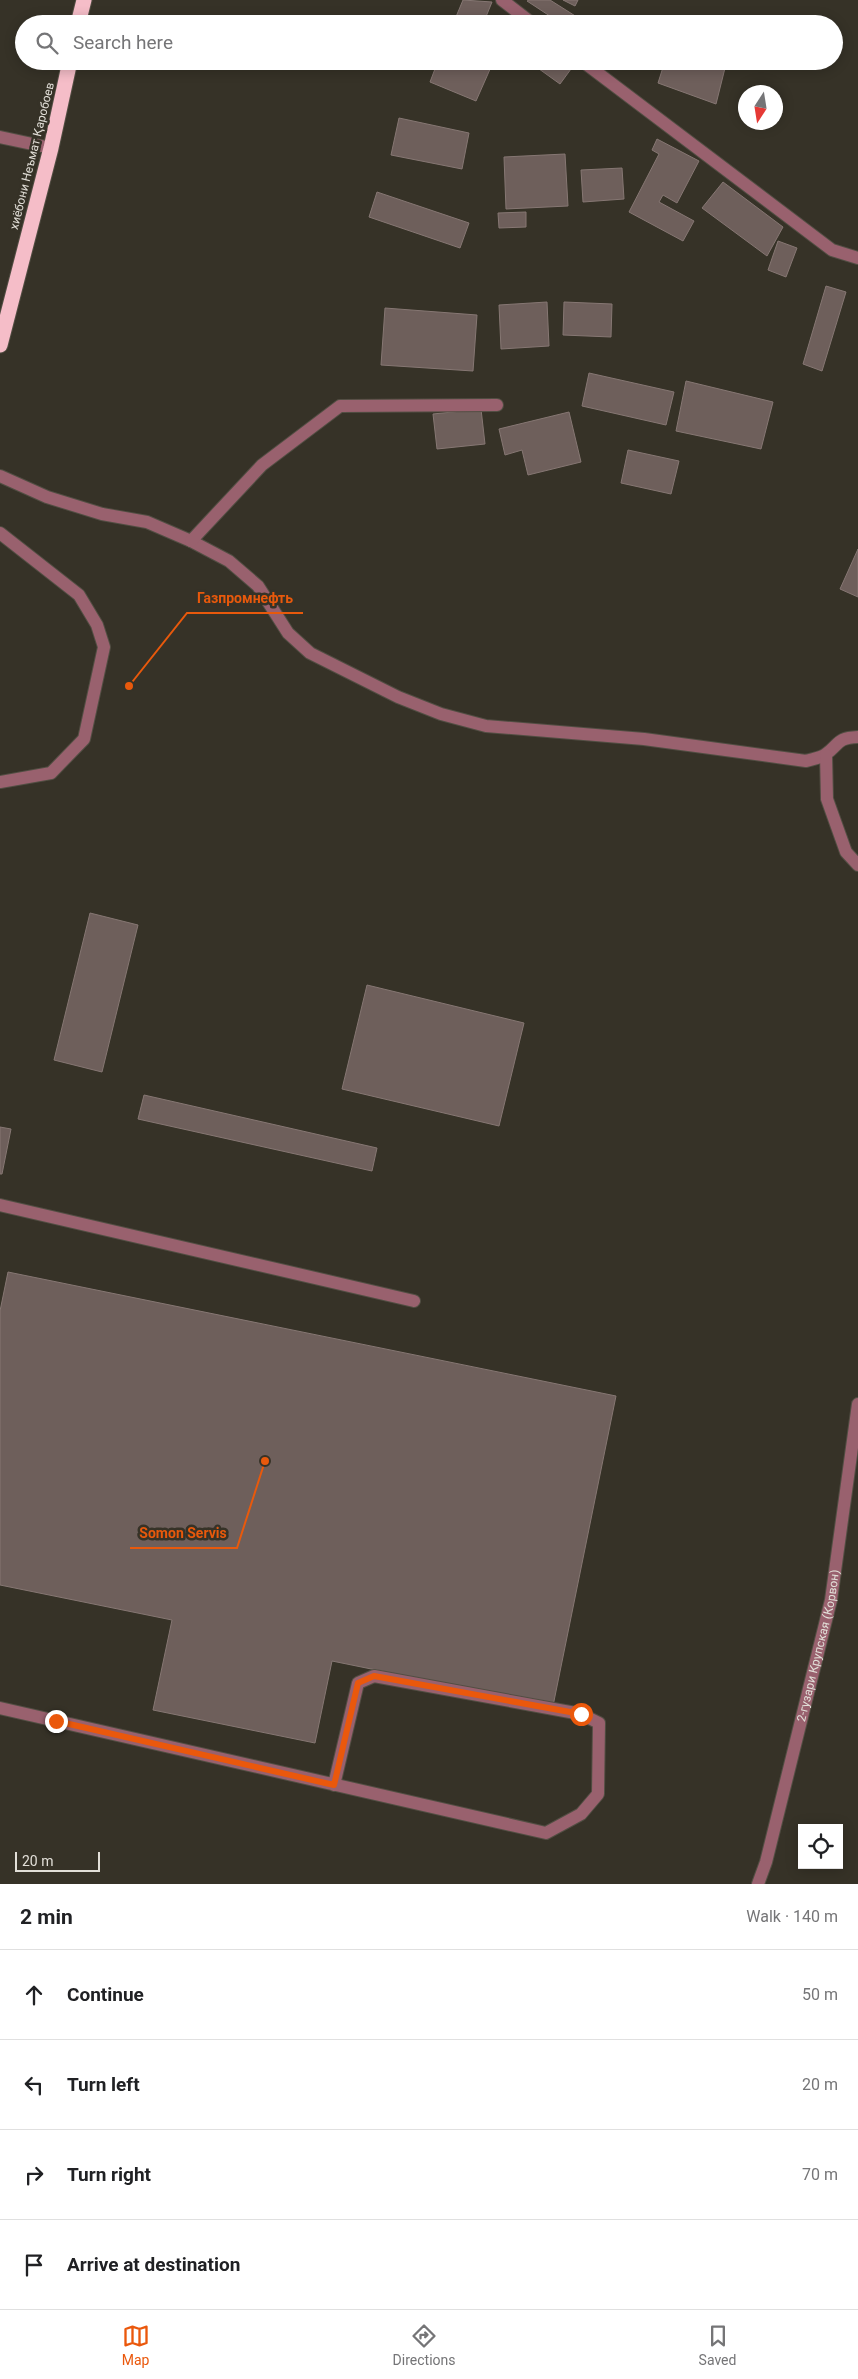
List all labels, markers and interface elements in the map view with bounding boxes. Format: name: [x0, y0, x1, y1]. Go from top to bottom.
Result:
search box: [15, 15, 843, 70]
icon: search: [33, 29, 61, 57]
text: Search here: [73, 31, 173, 54]
street label: хиёбони Неъмат Қаробоев: [7, 81, 57, 231]
north arrow: [738, 85, 783, 130]
callout: Газпромнефть: [187, 584, 303, 613]
text: Газпромнефть: [197, 590, 293, 606]
callout: Somon Servis: [130, 1519, 237, 1548]
text: Somon Servis: [139, 1525, 227, 1541]
street label: 2-гузари Крупская (Корвон): [794, 1569, 842, 1723]
route start: [570, 1703, 593, 1726]
route end: [45, 1710, 68, 1733]
map controls: [798, 1824, 843, 1869]
button: locate: [798, 1824, 843, 1869]
scale bar: [15, 1849, 100, 1872]
text: 20 m: [22, 1853, 54, 1869]
text: 2 min: [20, 1905, 73, 1929]
text: Walk · 140 m: [746, 1907, 838, 1926]
icon: ahead: [20, 1981, 48, 2009]
text: Continue: [67, 1983, 144, 2006]
text: 50 m: [802, 1985, 838, 2004]
icon: left: [20, 2071, 48, 2099]
text: Turn left: [67, 2073, 140, 2096]
text: 20 m: [802, 2075, 838, 2094]
icon: right: [20, 2161, 48, 2189]
text: Turn right: [67, 2163, 151, 2186]
text: 70 m: [802, 2165, 838, 2184]
icon: arrive: [20, 2251, 48, 2279]
text: Arrive at destination: [67, 2253, 240, 2276]
tab: Map: [122, 2322, 150, 2368]
tab: Directions: [393, 2322, 456, 2368]
tab: Saved: [699, 2322, 736, 2368]

